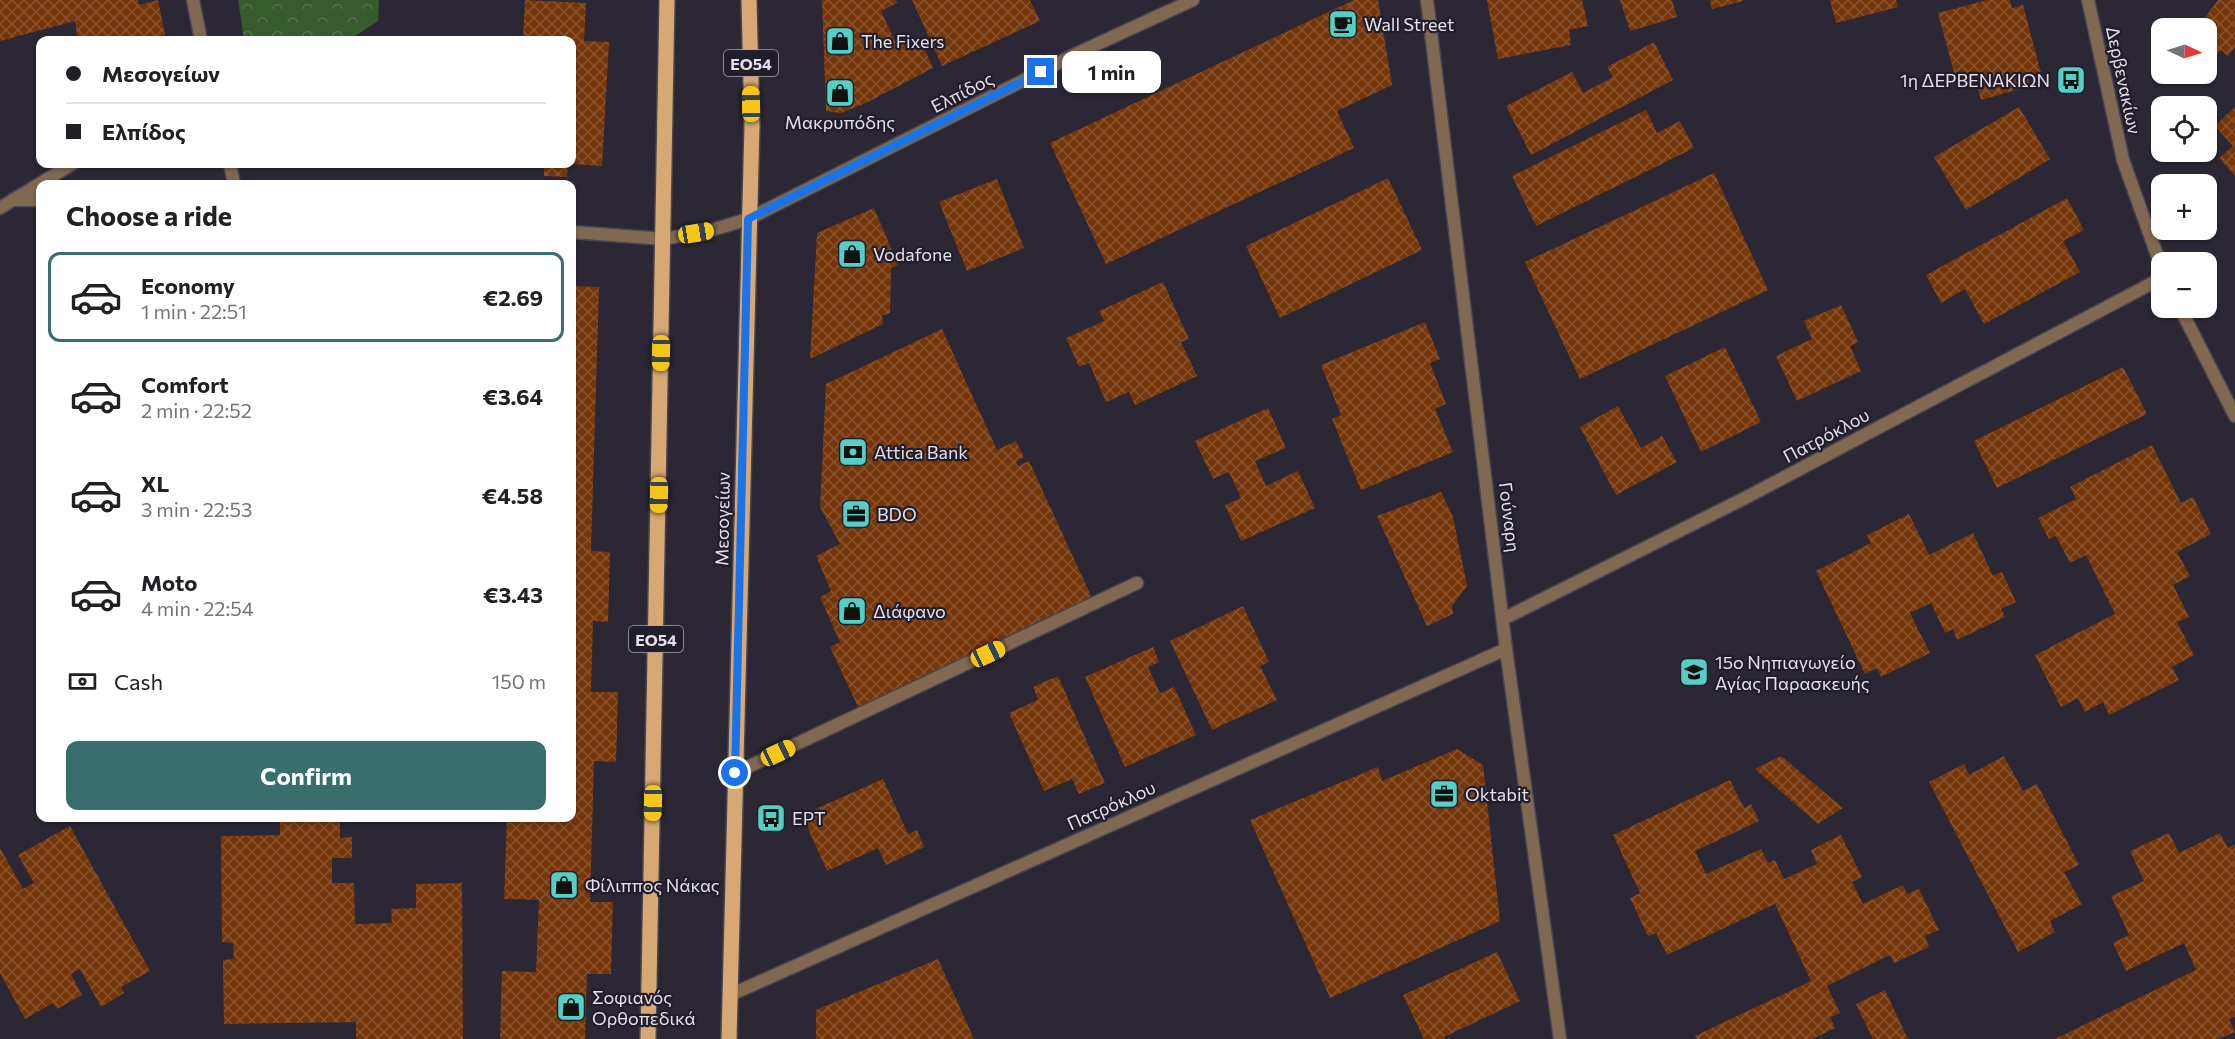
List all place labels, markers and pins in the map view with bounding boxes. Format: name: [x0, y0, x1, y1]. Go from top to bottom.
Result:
cafe icon: Wall Street: [1327, 8, 1359, 40]
place label: Wall Street: [1364, 13, 1454, 35]
shop icon: The Fixers: [824, 25, 856, 57]
place label: The Fixers: [861, 30, 944, 52]
bus stop icon: 1η ΔΕΡΒΕΝΑΚΙΩΝ: [2055, 64, 2087, 96]
place label: 1η ΔΕΡΒΕΝΑΚΙΩΝ: [1900, 69, 2050, 91]
shop icon: Μακρυπόδης: [824, 77, 856, 109]
place label: Μακρυπόδης: [785, 111, 895, 133]
shop icon: Vodafone: [836, 238, 868, 270]
place label: Vodafone: [873, 243, 952, 265]
bank icon: Attica Bank: [837, 436, 869, 468]
place label: Attica Bank: [874, 441, 968, 463]
office icon: BDO: [840, 498, 872, 530]
place label: BDO: [877, 503, 917, 525]
shop icon: Διάφανο: [836, 595, 868, 627]
place label: Διάφανο: [873, 600, 946, 622]
place label: 15ο Νηπιαγωγείο Αγίας Παρασκευής: [1715, 651, 1870, 694]
school or university icon: 15ο Νηπιαγωγείο Αγίας Παρασκευής: [1678, 656, 1710, 688]
office icon: Oktabit: [1428, 778, 1460, 810]
place label: Oktabit: [1465, 783, 1529, 805]
bus stop icon: ΕΡΤ: [755, 802, 787, 834]
place label: ΕΡΤ: [792, 807, 826, 829]
shop icon: Φίλιππος Νάκας: [548, 869, 580, 901]
place label: Φίλιππος Νάκας: [585, 874, 720, 896]
place label: Σοφιανός Ορθοπεδικά: [592, 986, 696, 1029]
shop icon: Σοφιανός Ορθοπεδικά: [555, 991, 587, 1023]

